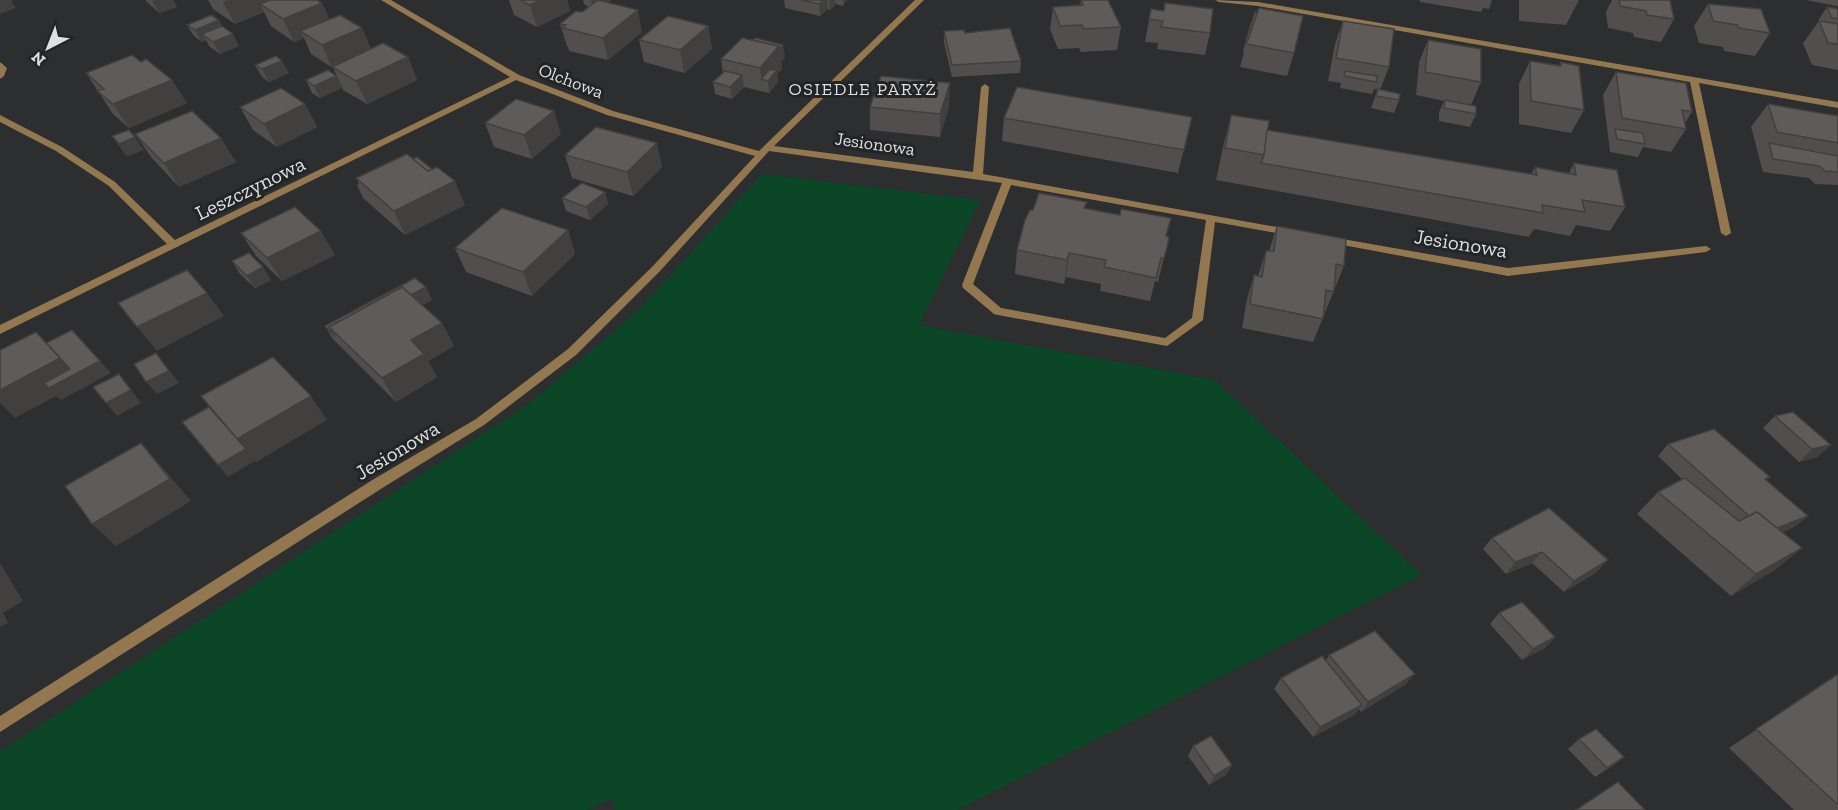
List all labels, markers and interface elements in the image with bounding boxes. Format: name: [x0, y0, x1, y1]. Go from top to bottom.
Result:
north arrow: [18, 18, 78, 78]
text: N: [27, 48, 49, 70]
street label: Olchowa: [535, 59, 607, 103]
district label: OSIEDLE PARYŻ: [789, 78, 937, 100]
street label: Jesionowa: [834, 128, 917, 161]
street label: Leszczynowa: [191, 151, 309, 225]
street label: Jesionowa: [1413, 223, 1509, 263]
street label: Jesionowa: [350, 415, 444, 485]

